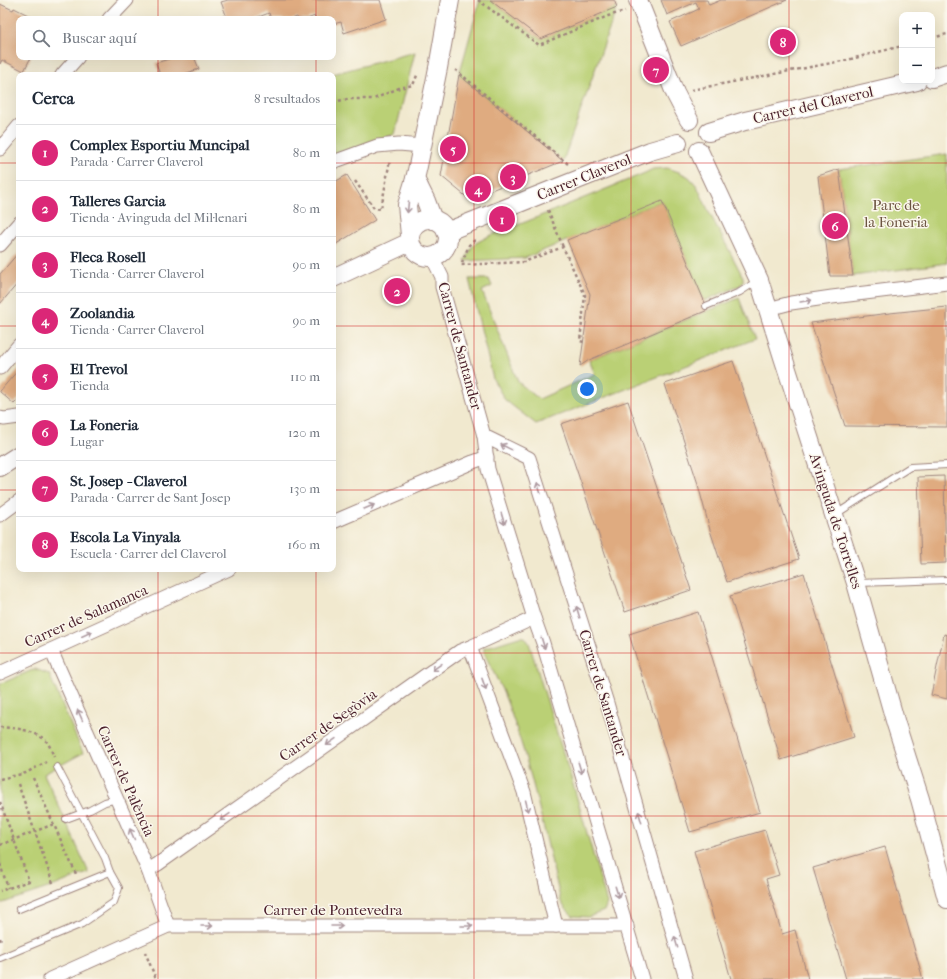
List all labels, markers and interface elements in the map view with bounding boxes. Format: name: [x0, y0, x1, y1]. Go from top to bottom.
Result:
map controls: [899, 12, 935, 84]
button: +: [899, 12, 935, 48]
search box: [16, 16, 336, 60]
icon: search: [30, 27, 52, 49]
pin: 8: [770, 27, 796, 57]
text: Buscar aquí: [62, 29, 137, 47]
button: −: [899, 48, 935, 84]
pin: 7: [643, 55, 669, 85]
street label: Carrer del Claverol: [751, 82, 875, 128]
text: Cerca: [32, 88, 74, 108]
text: 8 resultados: [254, 91, 320, 106]
pin: 5: [440, 134, 466, 164]
text: Complex Esportiu Muncipal: [70, 136, 250, 154]
text: 1: [43, 145, 47, 160]
text: 80 m: [293, 145, 320, 160]
street label: Carrer Claverol: [534, 150, 634, 204]
text: Parada · Carrer Claverol: [70, 154, 203, 169]
pin: 3: [500, 162, 526, 192]
pin: 4: [465, 174, 491, 204]
text: Talleres Garcia: [70, 192, 166, 210]
park label: Parc de la Foneria: [863, 196, 929, 231]
one-way arrow: [404, 200, 411, 213]
text: 2: [42, 201, 48, 216]
text: 80 m: [293, 201, 320, 216]
pin: 1: [489, 204, 515, 234]
text: Tienda · Avinguda del Mil·lenari: [70, 210, 247, 225]
pin: 6: [822, 211, 848, 241]
text: Fleca Rosell: [70, 248, 146, 266]
text: 3: [42, 257, 48, 272]
text: 90 m: [292, 257, 320, 272]
text: Tienda · Carrer Claverol: [70, 266, 204, 281]
pin: 2: [384, 276, 410, 306]
street label: Carrer de Santander: [434, 280, 486, 413]
one-way arrow: [799, 297, 812, 305]
text: Zoolandia: [70, 304, 135, 322]
text: 4: [41, 313, 49, 328]
text: 90 m: [292, 313, 320, 328]
text: Tienda · Carrer Claverol: [70, 322, 204, 337]
text: El Trevol: [70, 360, 128, 378]
text: 5: [42, 369, 48, 384]
text: 110 m: [290, 369, 320, 384]
text: Tienda: [70, 378, 109, 393]
your location: [577, 379, 597, 399]
text: La Foneria: [70, 416, 139, 434]
text: 6: [41, 425, 49, 440]
text: 120 m: [288, 425, 320, 440]
text: Lugar: [70, 434, 104, 449]
one-way arrow: [501, 442, 513, 450]
street label: Avinguda de Torrelles: [805, 450, 867, 591]
text: St. Josep - Claverol: [70, 472, 187, 490]
text: 7: [42, 481, 48, 496]
text: 130 m: [289, 481, 320, 496]
one-way arrow: [534, 482, 542, 494]
text: Parada · Carrer de Sant Josep: [70, 490, 230, 505]
one-way arrow: [362, 502, 374, 510]
one-way arrow: [500, 513, 507, 526]
text: Escola La Vinyala: [70, 528, 181, 546]
text: 8: [42, 537, 48, 552]
text: 160 m: [288, 537, 320, 552]
text: Escuela · Carrer del Claverol: [70, 546, 227, 561]
street label: Carrer de Salamanca: [22, 580, 151, 651]
one-way arrow: [574, 606, 582, 618]
street label: Carrer de Santander: [575, 627, 631, 759]
one-way arrow: [81, 630, 93, 637]
one-way arrow: [540, 637, 547, 650]
one-way arrow: [432, 663, 443, 671]
one-way arrow: [480, 677, 488, 689]
street label: Carrer de Segòvia: [276, 684, 381, 765]
one-way arrow: [76, 709, 83, 721]
street label: Carrer de Palència: [93, 723, 159, 840]
one-way arrow: [326, 738, 337, 746]
one-way arrow: [577, 761, 584, 774]
one-way arrow: [524, 799, 531, 812]
one-way arrow: [636, 810, 643, 823]
one-way arrow: [220, 813, 231, 821]
one-way arrow: [128, 828, 135, 840]
one-way arrow: [614, 886, 621, 899]
street label: Carrer de Pontevedra: [263, 901, 404, 919]
one-way arrow: [200, 922, 213, 930]
one-way arrow: [330, 922, 343, 930]
one-way arrow: [460, 922, 473, 930]
one-way arrow: [672, 935, 679, 948]

